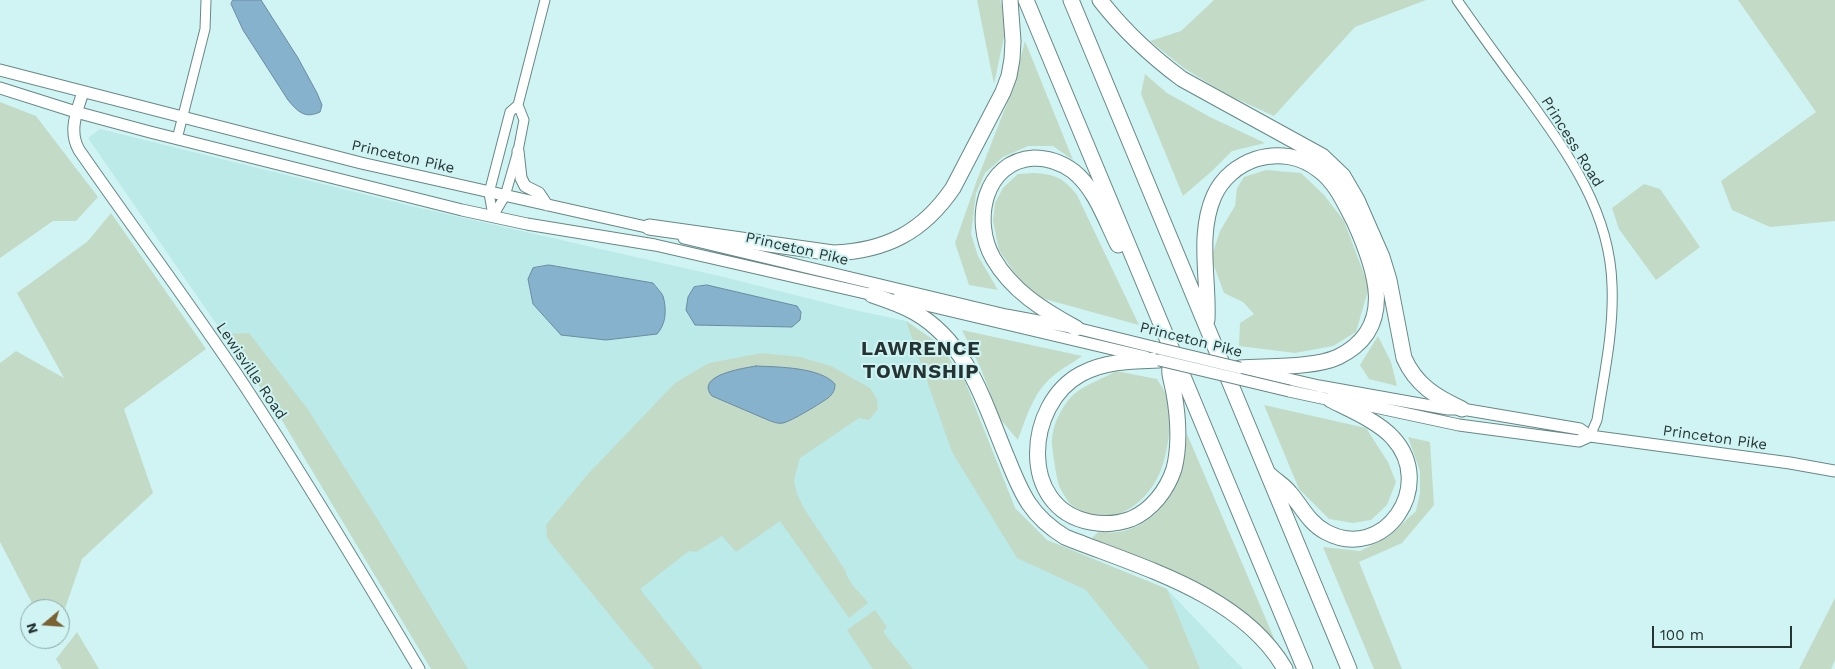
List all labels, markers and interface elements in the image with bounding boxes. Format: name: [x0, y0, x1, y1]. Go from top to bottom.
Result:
street label: Princess Road: [1537, 93, 1607, 191]
street label: Princeton Pike: [350, 136, 456, 178]
street label: Princeton Pike: [744, 228, 850, 270]
street label: Lewisville Road: [212, 319, 290, 423]
street label: Princeton Pike: [1138, 319, 1244, 361]
district label: LAWRENCE TOWNSHIP: [860, 337, 982, 384]
street label: Princeton Pike: [1662, 422, 1768, 454]
north arrow: [20, 599, 70, 649]
scale bar: [1655, 616, 1795, 648]
text: N: [22, 621, 41, 636]
text: 100 m: [1660, 626, 1704, 644]

